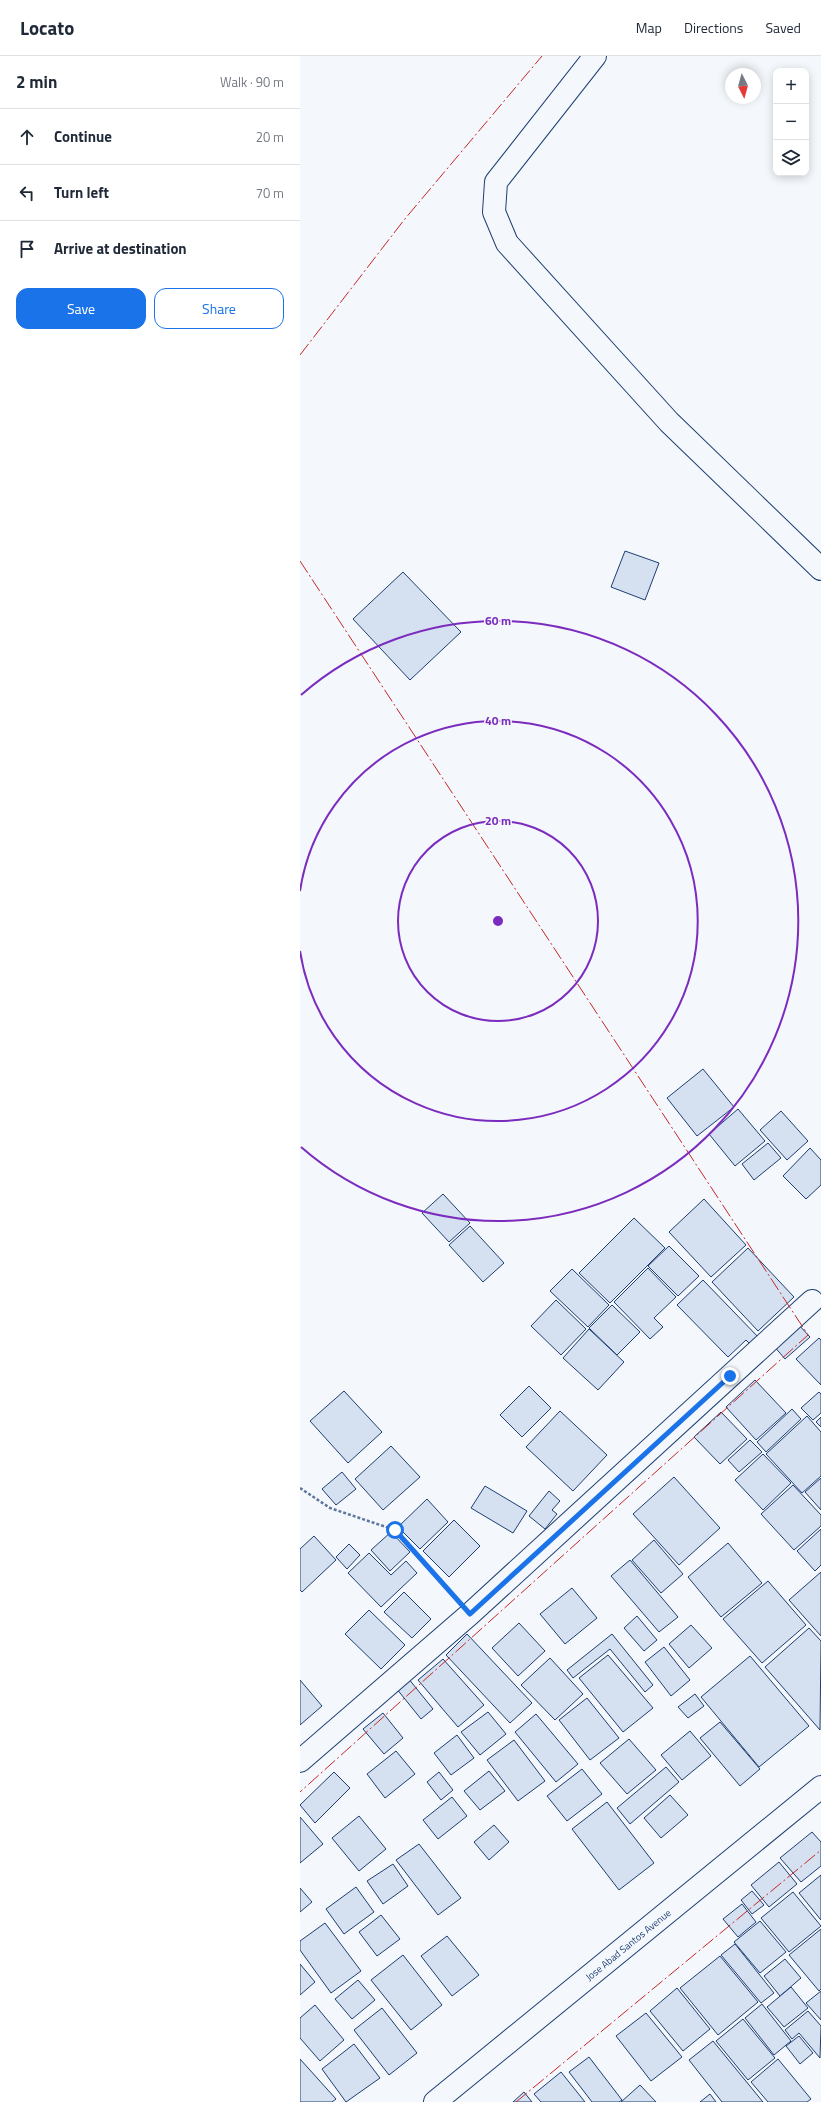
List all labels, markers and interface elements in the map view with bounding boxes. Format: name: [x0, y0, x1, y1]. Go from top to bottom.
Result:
text: Locato: [20, 13, 74, 42]
text: Map: [636, 17, 662, 38]
text: Directions: [684, 17, 743, 38]
text: Saved: [765, 17, 801, 38]
north arrow: [725, 68, 761, 104]
map controls: [773, 68, 809, 176]
button: +: [773, 68, 809, 104]
text: 2 min: [16, 69, 57, 95]
text: Walk · 90 m: [220, 72, 284, 92]
button: −: [773, 104, 809, 140]
text: Continue: [54, 125, 112, 148]
icon: ahead: [16, 126, 38, 148]
text: 20 m: [256, 127, 284, 147]
button: layers: [773, 140, 809, 176]
text: Turn left: [54, 181, 109, 204]
icon: left: [16, 182, 38, 204]
text: 70 m: [256, 183, 284, 203]
text: Arrive at destination: [54, 237, 187, 260]
icon: arrive: [16, 238, 38, 260]
button: Save: [16, 288, 146, 329]
button: Share: [154, 288, 284, 329]
text: 60 m: [485, 611, 511, 630]
text: 40 m: [485, 711, 511, 730]
text: 20 m: [485, 811, 511, 830]
centre of rings: [491, 914, 505, 928]
route end: [721, 1367, 739, 1385]
route start: [386, 1521, 404, 1539]
street label: Jose Abad Santos Avenue: [582, 1905, 674, 1984]

